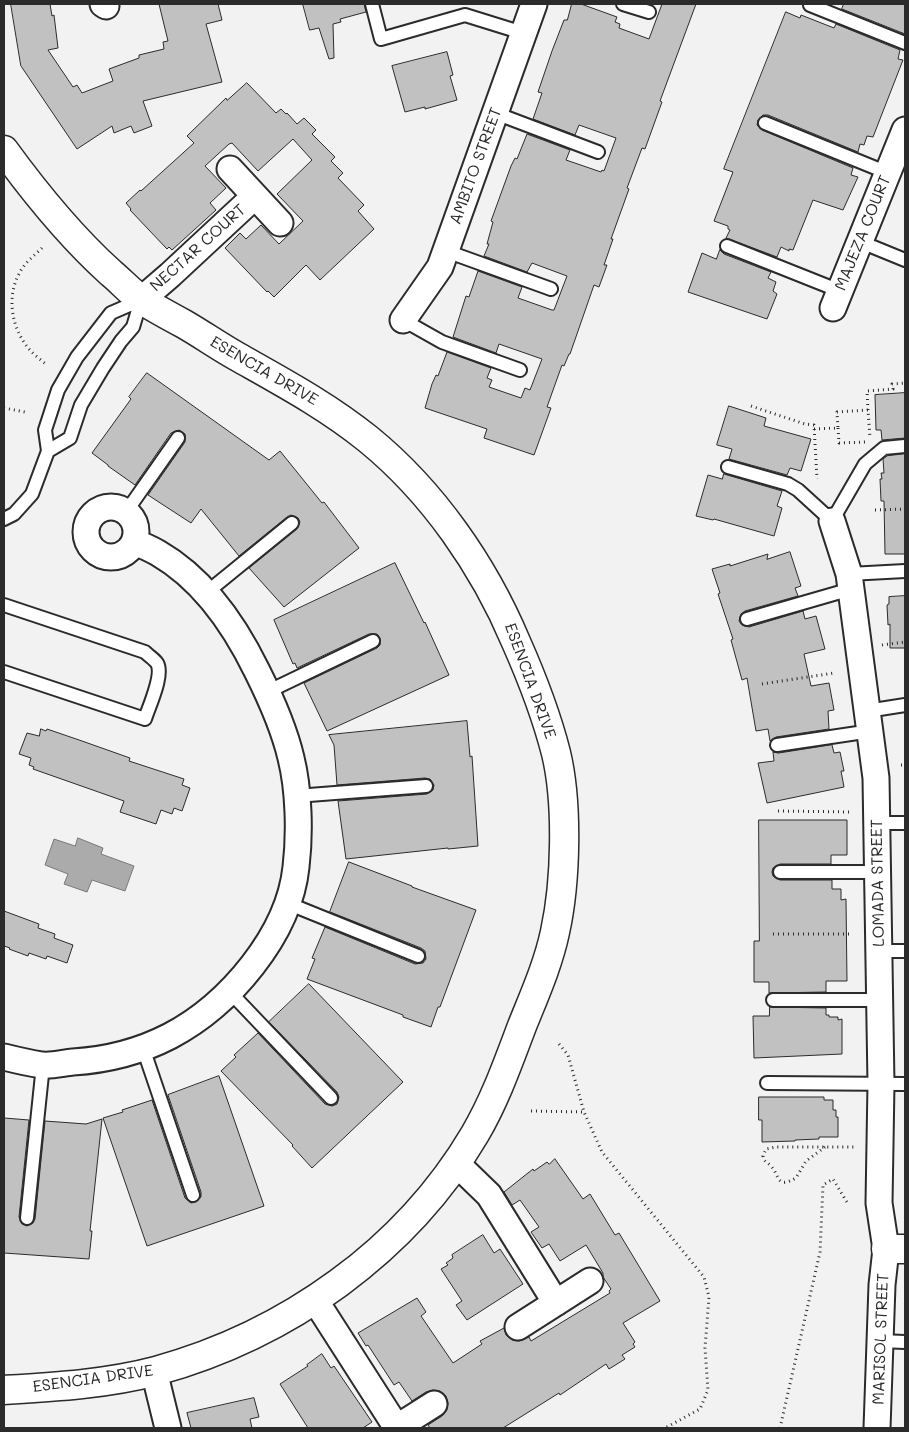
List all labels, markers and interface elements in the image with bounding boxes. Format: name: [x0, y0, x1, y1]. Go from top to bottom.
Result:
street label: AMBITO STREET: [446, 105, 506, 227]
street label: MAJEZA COURT: [831, 173, 895, 293]
street label: NECTAR COURT: [146, 200, 250, 296]
street label: ESENCIA DRIVE: [207, 332, 321, 410]
street label: ESENCIA DRIVE: [500, 621, 560, 741]
street label: LOMADA STREET: [867, 819, 889, 947]
street label: MARISOL STREET: [869, 1273, 893, 1405]
street label: ESENCIA DRIVE: [32, 1361, 154, 1397]

